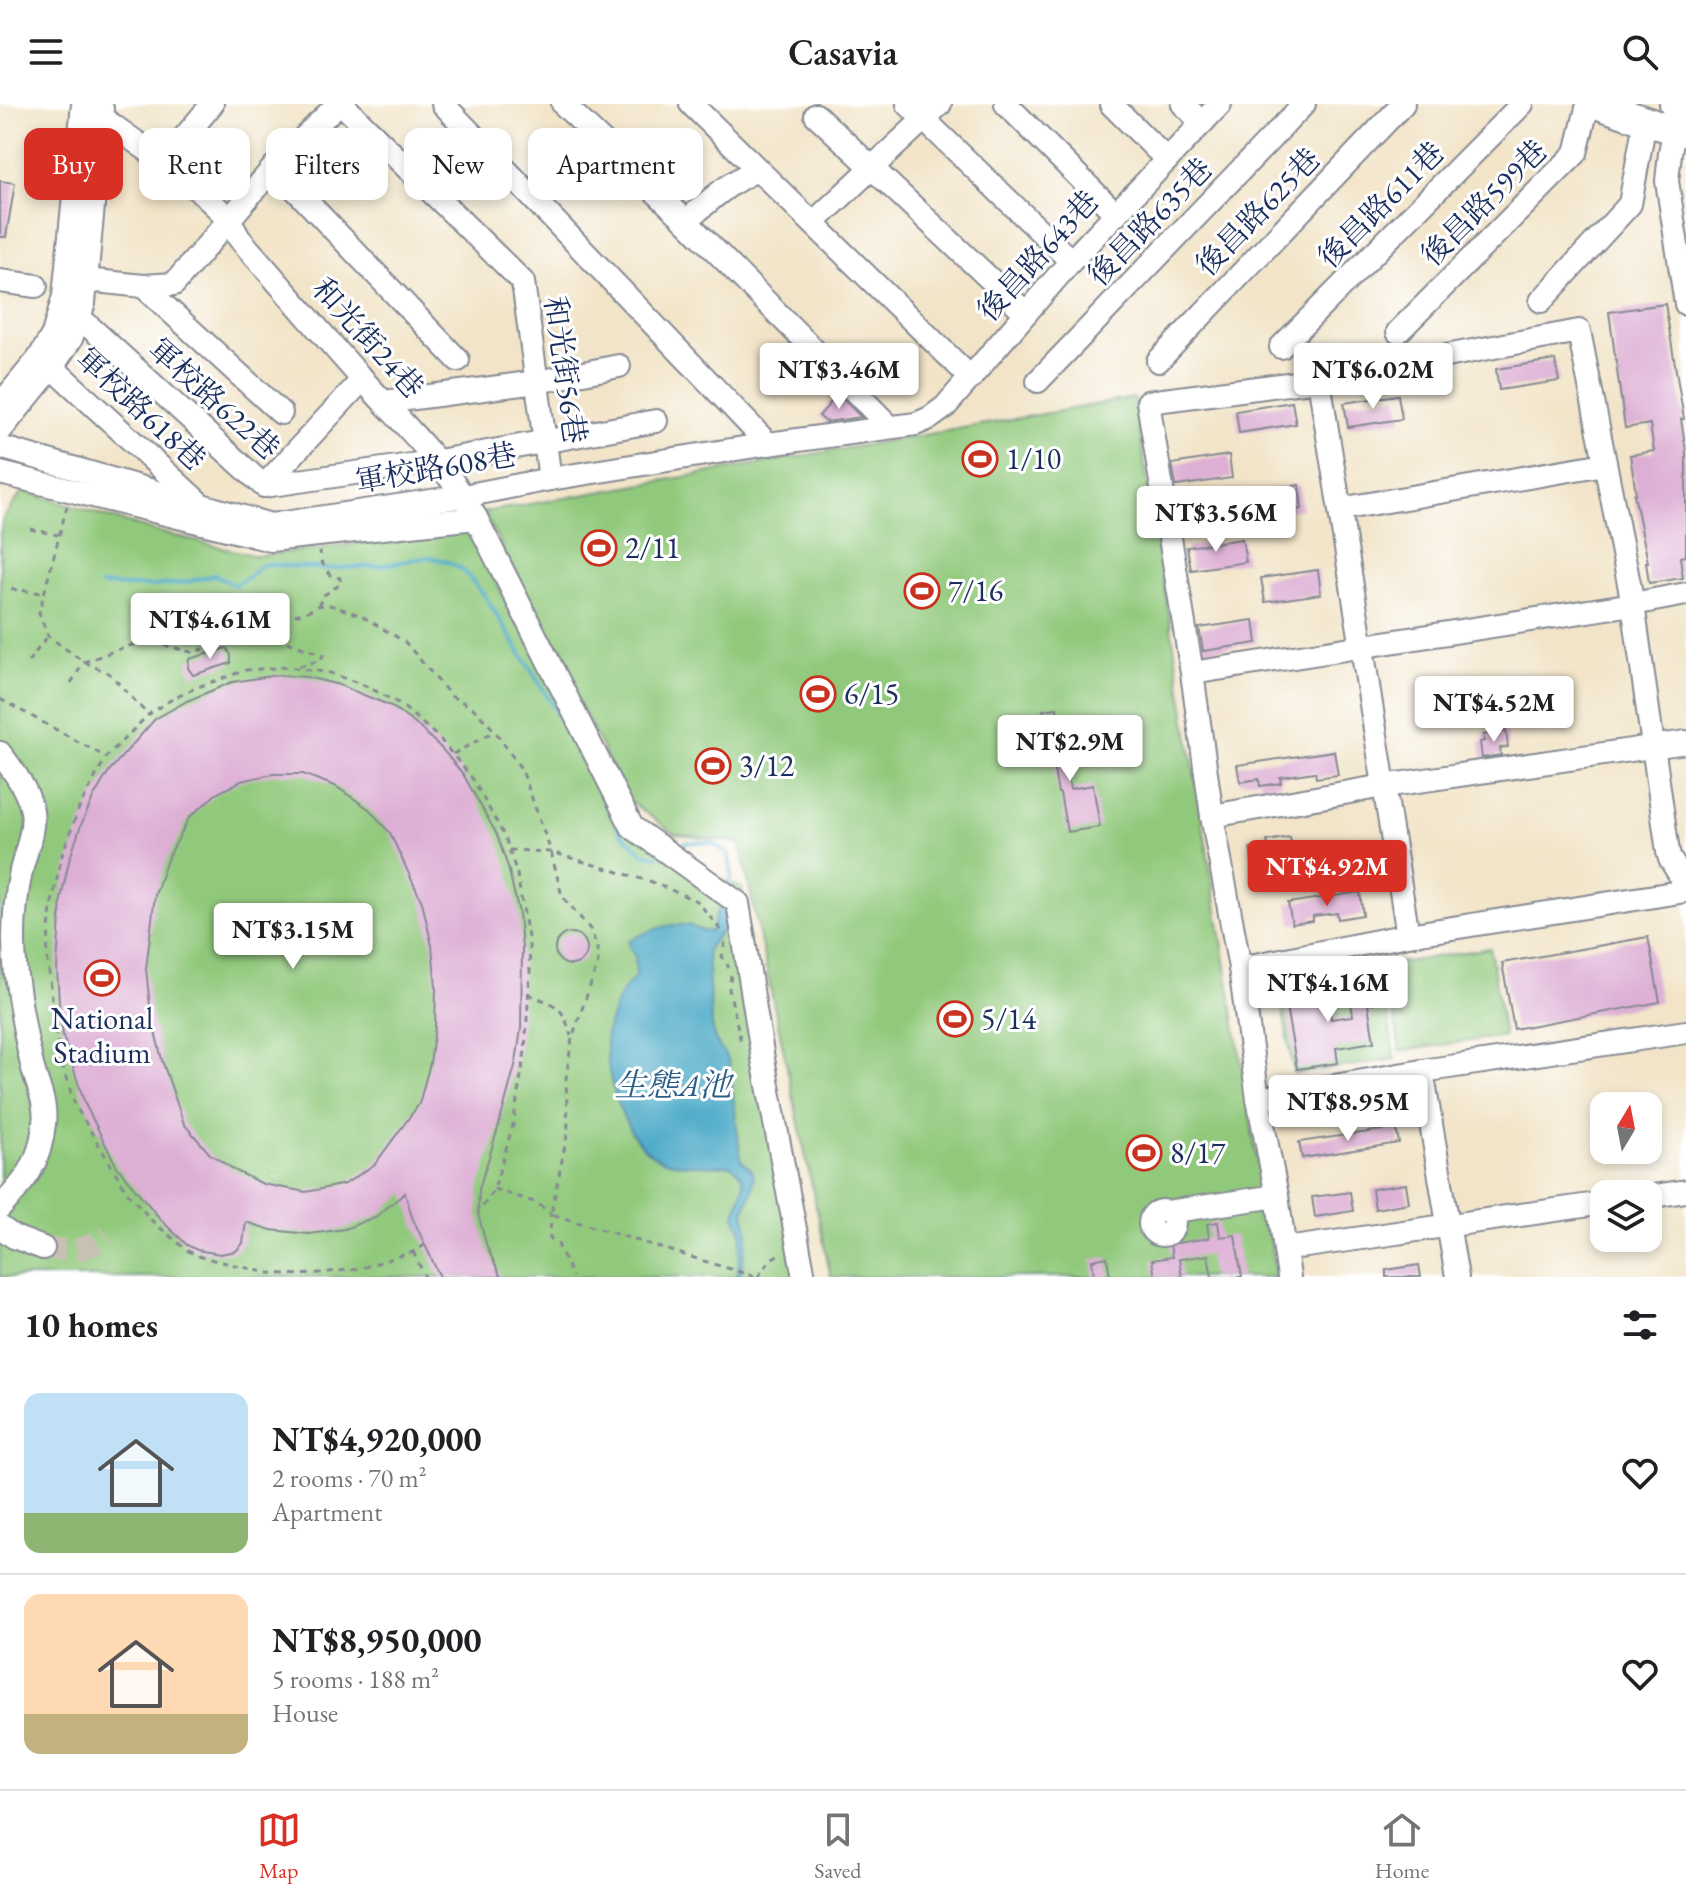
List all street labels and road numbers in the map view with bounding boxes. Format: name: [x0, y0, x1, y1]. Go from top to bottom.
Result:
street label: 後昌路599巷: [1412, 131, 1555, 274]
street label: 後昌路611巷: [1309, 133, 1452, 276]
street label: 後昌路625巷: [1187, 139, 1328, 284]
street label: 後昌路635巷: [1079, 149, 1220, 294]
street label: 後昌路643巷: [969, 182, 1107, 329]
street label: 和光街24巷: [304, 269, 433, 406]
street label: 和光街56巷: [536, 294, 595, 446]
street label: 軍校路622巷: [141, 330, 288, 468]
street label: 軍校路618巷: [68, 339, 214, 479]
street label: 軍校路608巷: [352, 434, 520, 501]

